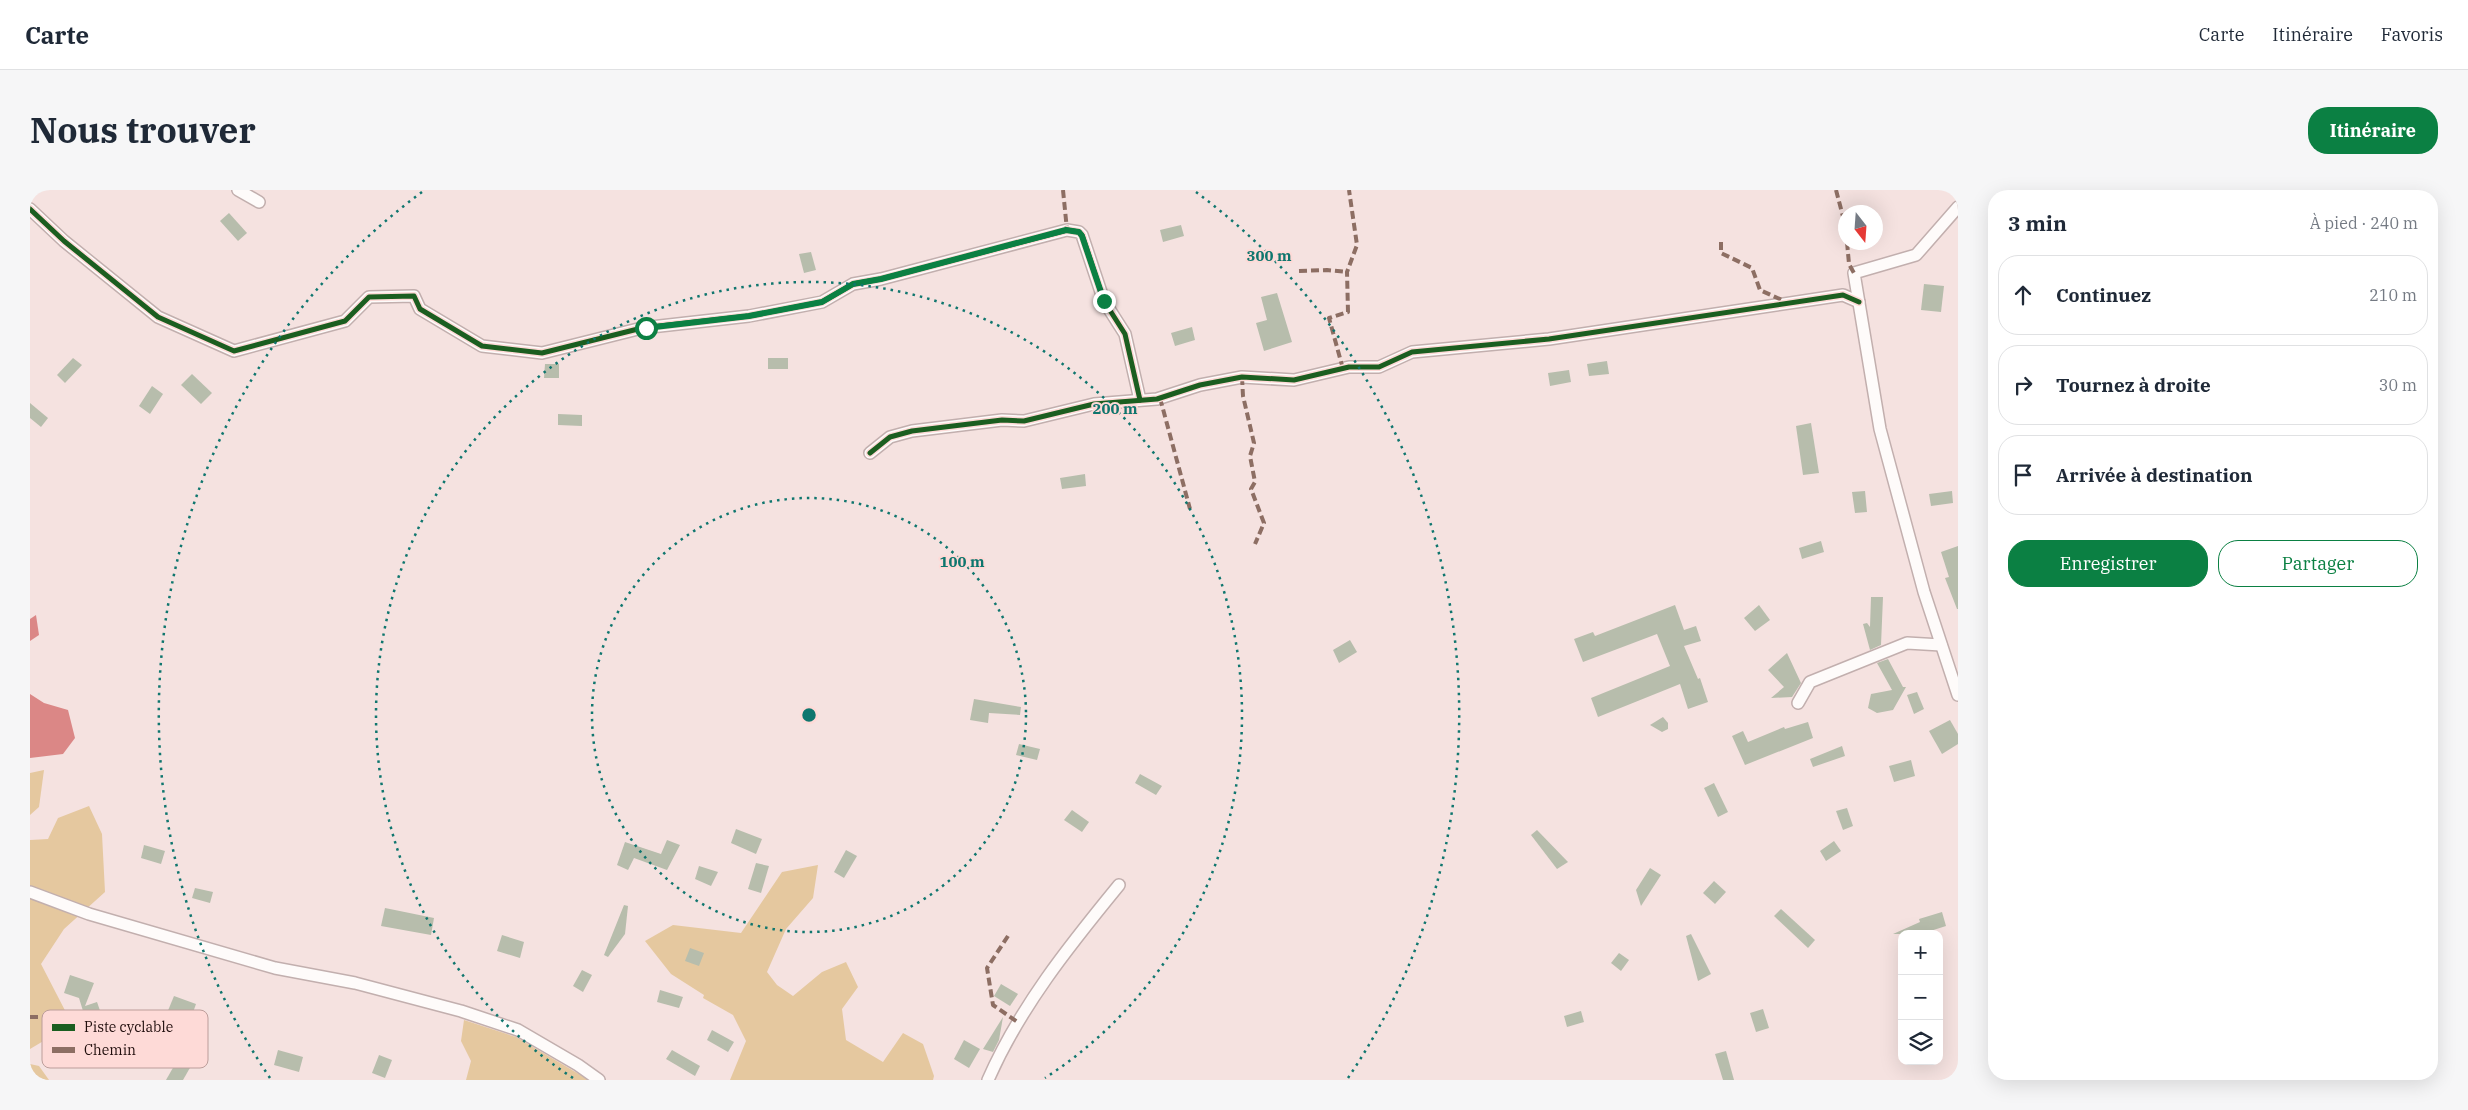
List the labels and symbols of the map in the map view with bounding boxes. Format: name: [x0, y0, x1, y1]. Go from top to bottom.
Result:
north arrow: [1838, 205, 1883, 250]
text: 300 m: [1246, 246, 1292, 265]
route end: [1093, 290, 1116, 313]
route start: [635, 317, 658, 340]
text: 200 m: [1092, 399, 1138, 418]
text: 100 m: [939, 552, 985, 571]
centre of rings: [800, 706, 818, 724]
legend: [42, 1010, 208, 1068]
text: Piste cyclable: [84, 1018, 173, 1036]
text: Chemin: [84, 1041, 136, 1059]

